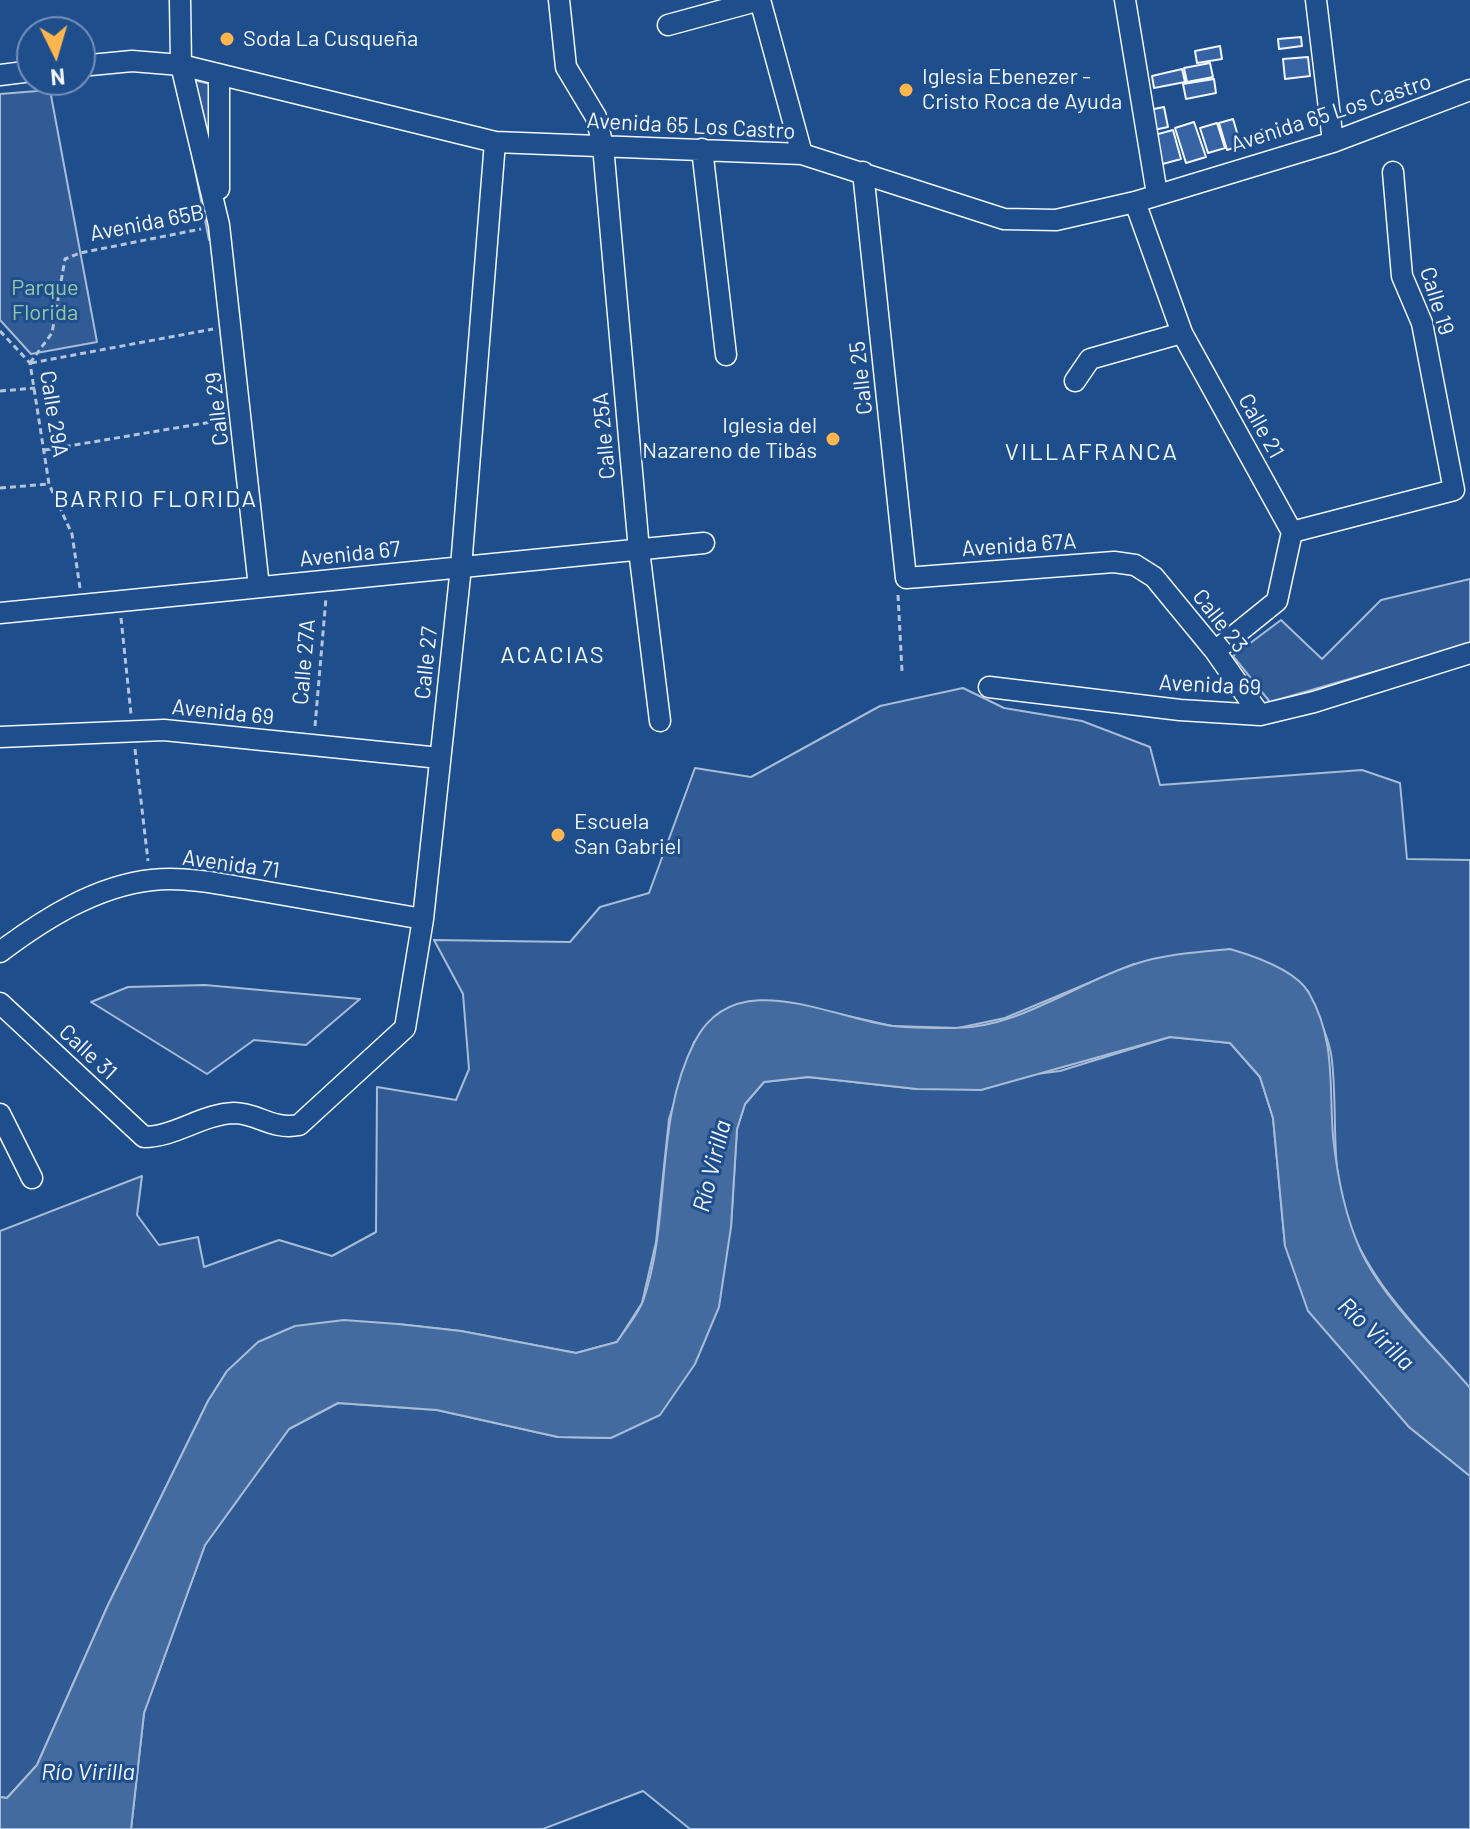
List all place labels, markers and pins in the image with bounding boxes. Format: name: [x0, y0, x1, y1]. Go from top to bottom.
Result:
place label: Soda La Cusqueña: [243, 26, 418, 52]
marker: Soda La Cusqueña: [218, 30, 236, 48]
place label: Iglesia Ebenezer - Cristo Roca de Ayuda: [922, 64, 1122, 116]
marker: Iglesia Ebenezer - Cristo Roca de Ayuda: [897, 81, 915, 99]
place label: Iglesia del Nazareno de Tibás: [642, 413, 817, 464]
marker: Iglesia del Nazareno de Tibás: [824, 430, 842, 448]
place label: Escuela San Gabriel: [574, 809, 681, 860]
marker: Escuela San Gabriel: [549, 826, 567, 844]

